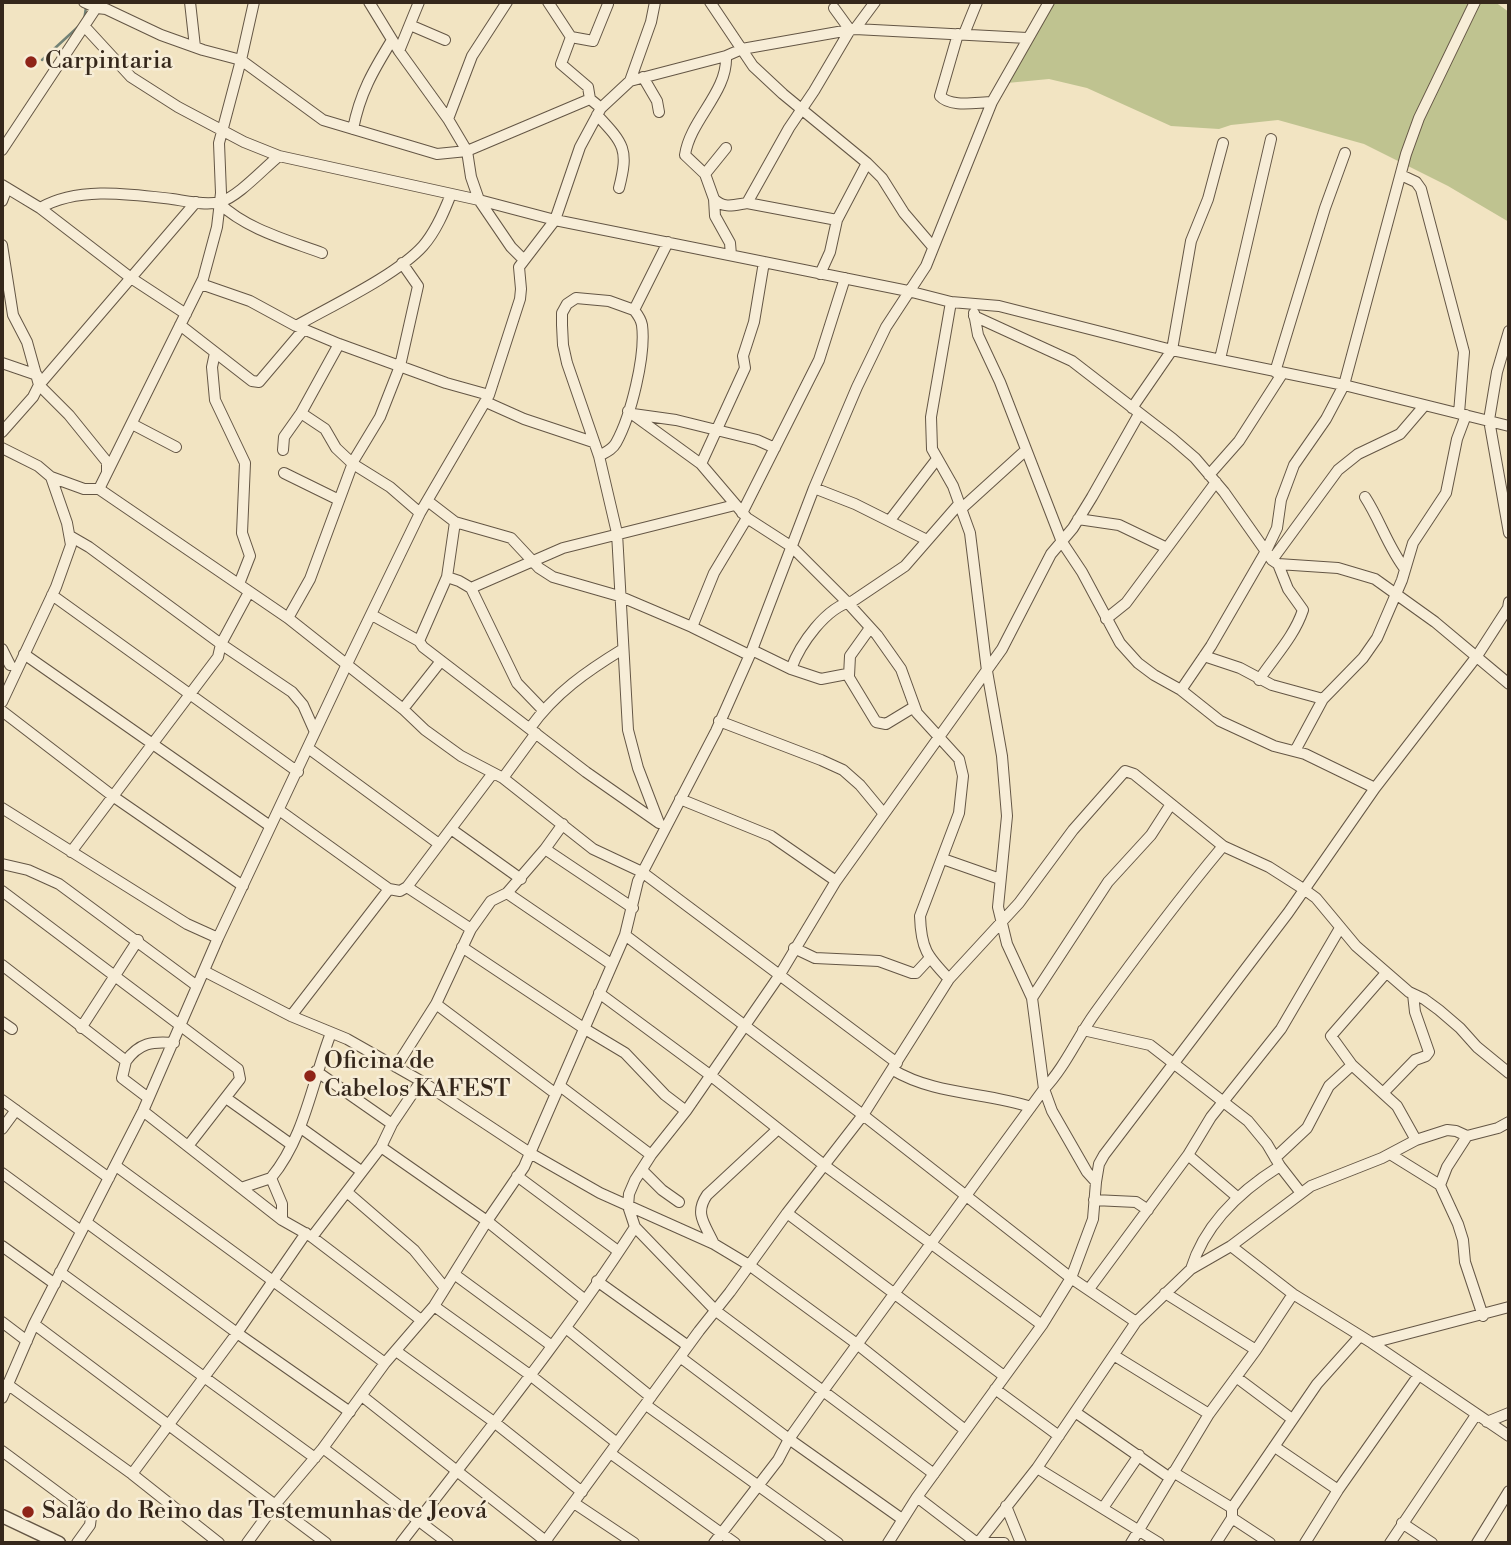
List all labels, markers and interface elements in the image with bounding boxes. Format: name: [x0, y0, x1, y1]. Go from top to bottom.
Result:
place label: Carpintaria: [45, 48, 173, 76]
marker: Carpintaria: [23, 54, 39, 70]
place label: Oficina de Cabelos KAFEST: [324, 1048, 510, 1104]
marker: Oficina de Cabelos KAFEST: [302, 1068, 318, 1084]
place label: Salão do Reino das Testemunhas de Jeová: [42, 1498, 487, 1526]
marker: Salão do Reino das Testemunhas de Jeová: [20, 1504, 36, 1520]

